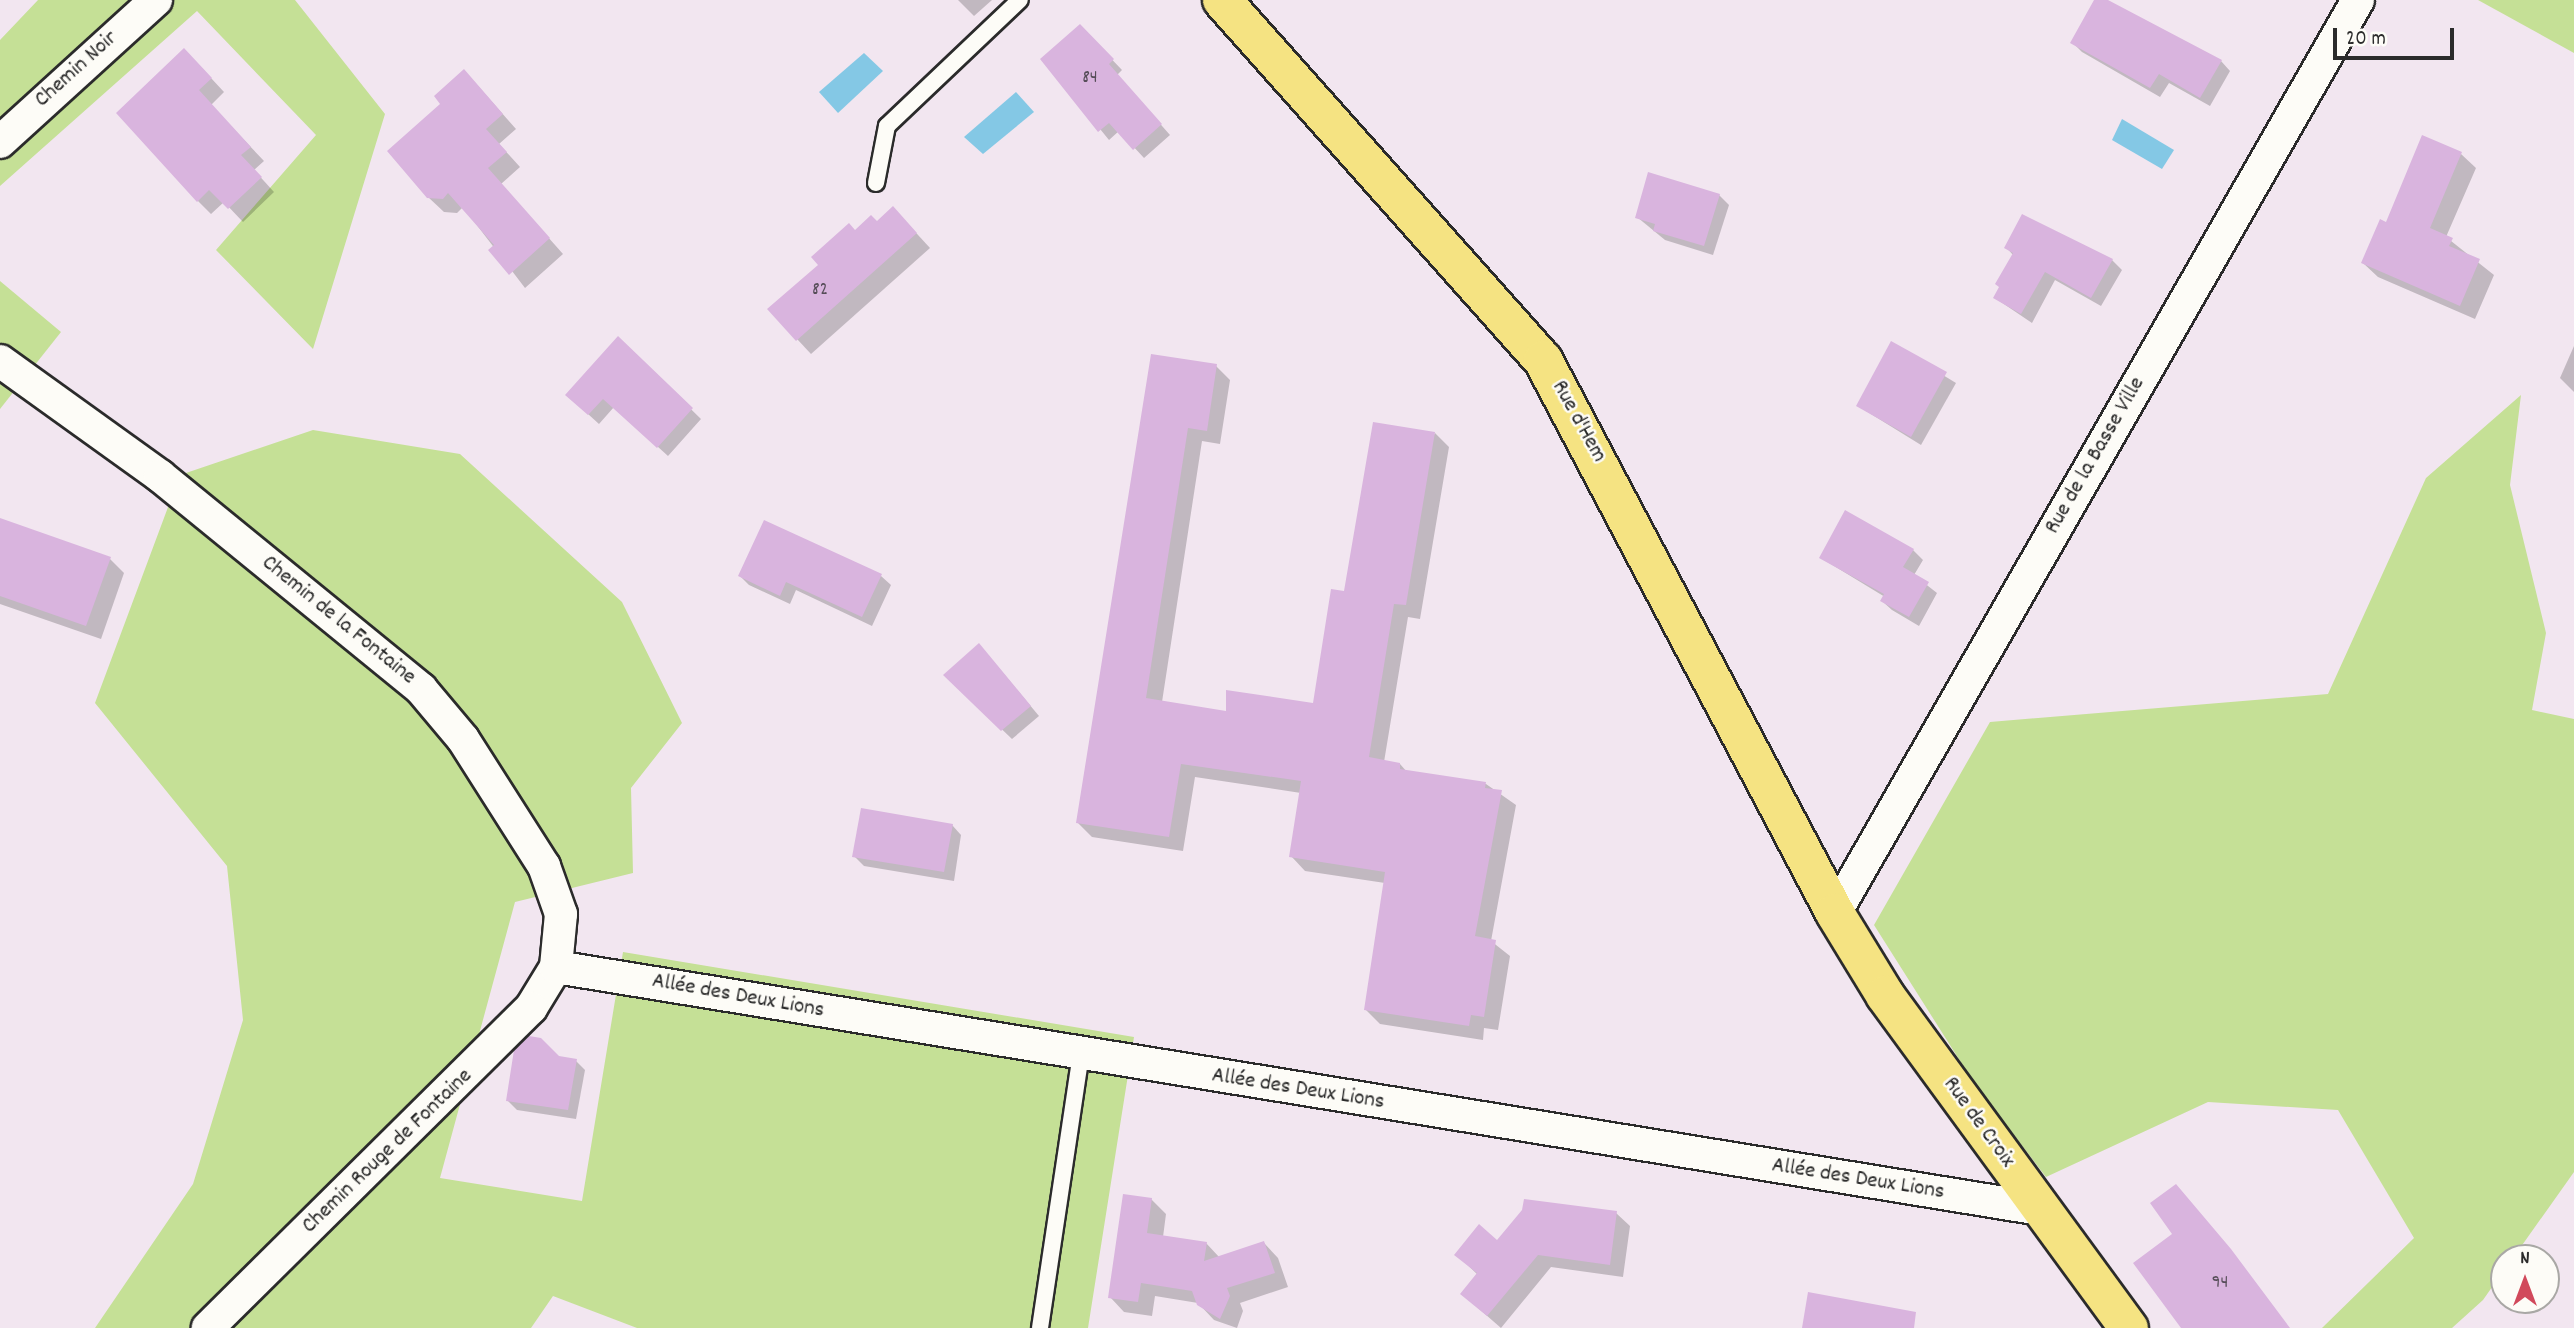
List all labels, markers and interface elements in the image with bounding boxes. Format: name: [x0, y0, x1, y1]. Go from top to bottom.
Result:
scale bar: [2336, 14, 2457, 58]
text: 20 m: [2346, 25, 2386, 55]
street label: Chemin Noir: [30, 26, 124, 114]
house number: 84: [1082, 68, 1098, 90]
house number: 82: [812, 280, 828, 302]
street label: Rue de la Basse Ville: [2040, 372, 2152, 540]
street label: Rue d'Hem: [1544, 376, 1612, 468]
street label: Chemin de la Fontaine: [255, 550, 421, 692]
street label: Allée des Deux Lions: [650, 968, 826, 1026]
street label: Chemin Rouge de Fontaine: [297, 1063, 479, 1241]
street label: Allée des Deux Lions: [1210, 1063, 1386, 1117]
street label: Rue de Croix: [1936, 1072, 2020, 1174]
street label: Allée des Deux Lions: [1770, 1153, 1946, 1207]
north arrow: [2490, 1244, 2560, 1314]
text: N: [2520, 1246, 2530, 1273]
house number: 94: [2212, 1273, 2228, 1295]

